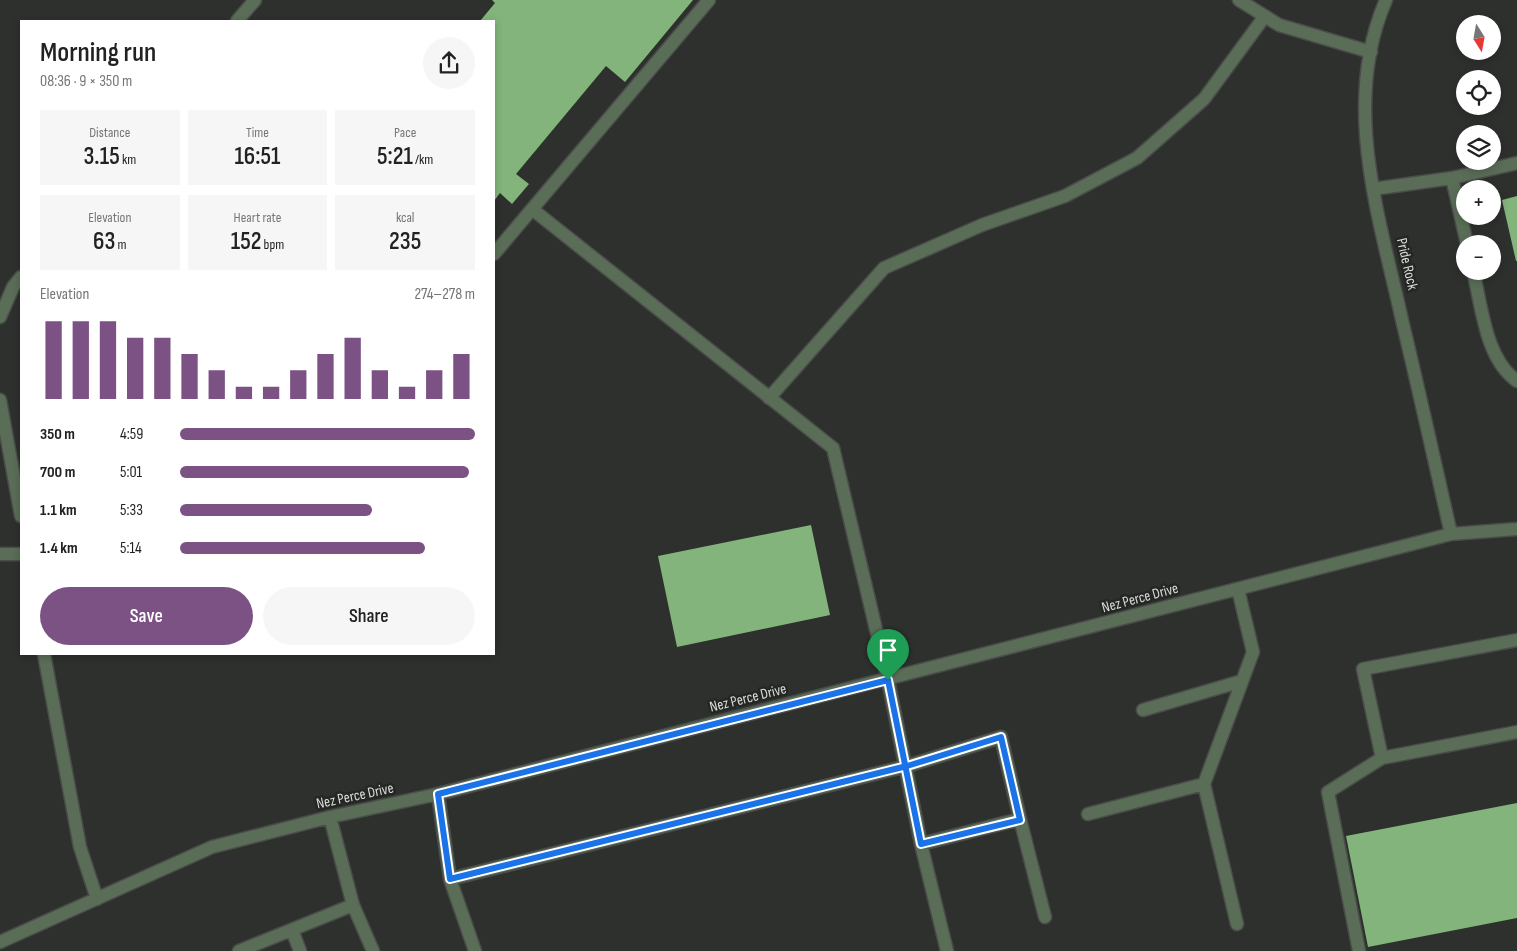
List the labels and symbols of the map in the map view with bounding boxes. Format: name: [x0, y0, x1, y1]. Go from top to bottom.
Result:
north arrow: [1456, 15, 1501, 60]
street label: Pride Rock: [1392, 236, 1422, 292]
street label: Nez Perce Drive: [1100, 579, 1180, 617]
pin: [867, 629, 909, 680]
street label: Nez Perce Drive: [708, 679, 788, 717]
street label: Nez Perce Drive: [315, 779, 395, 813]

